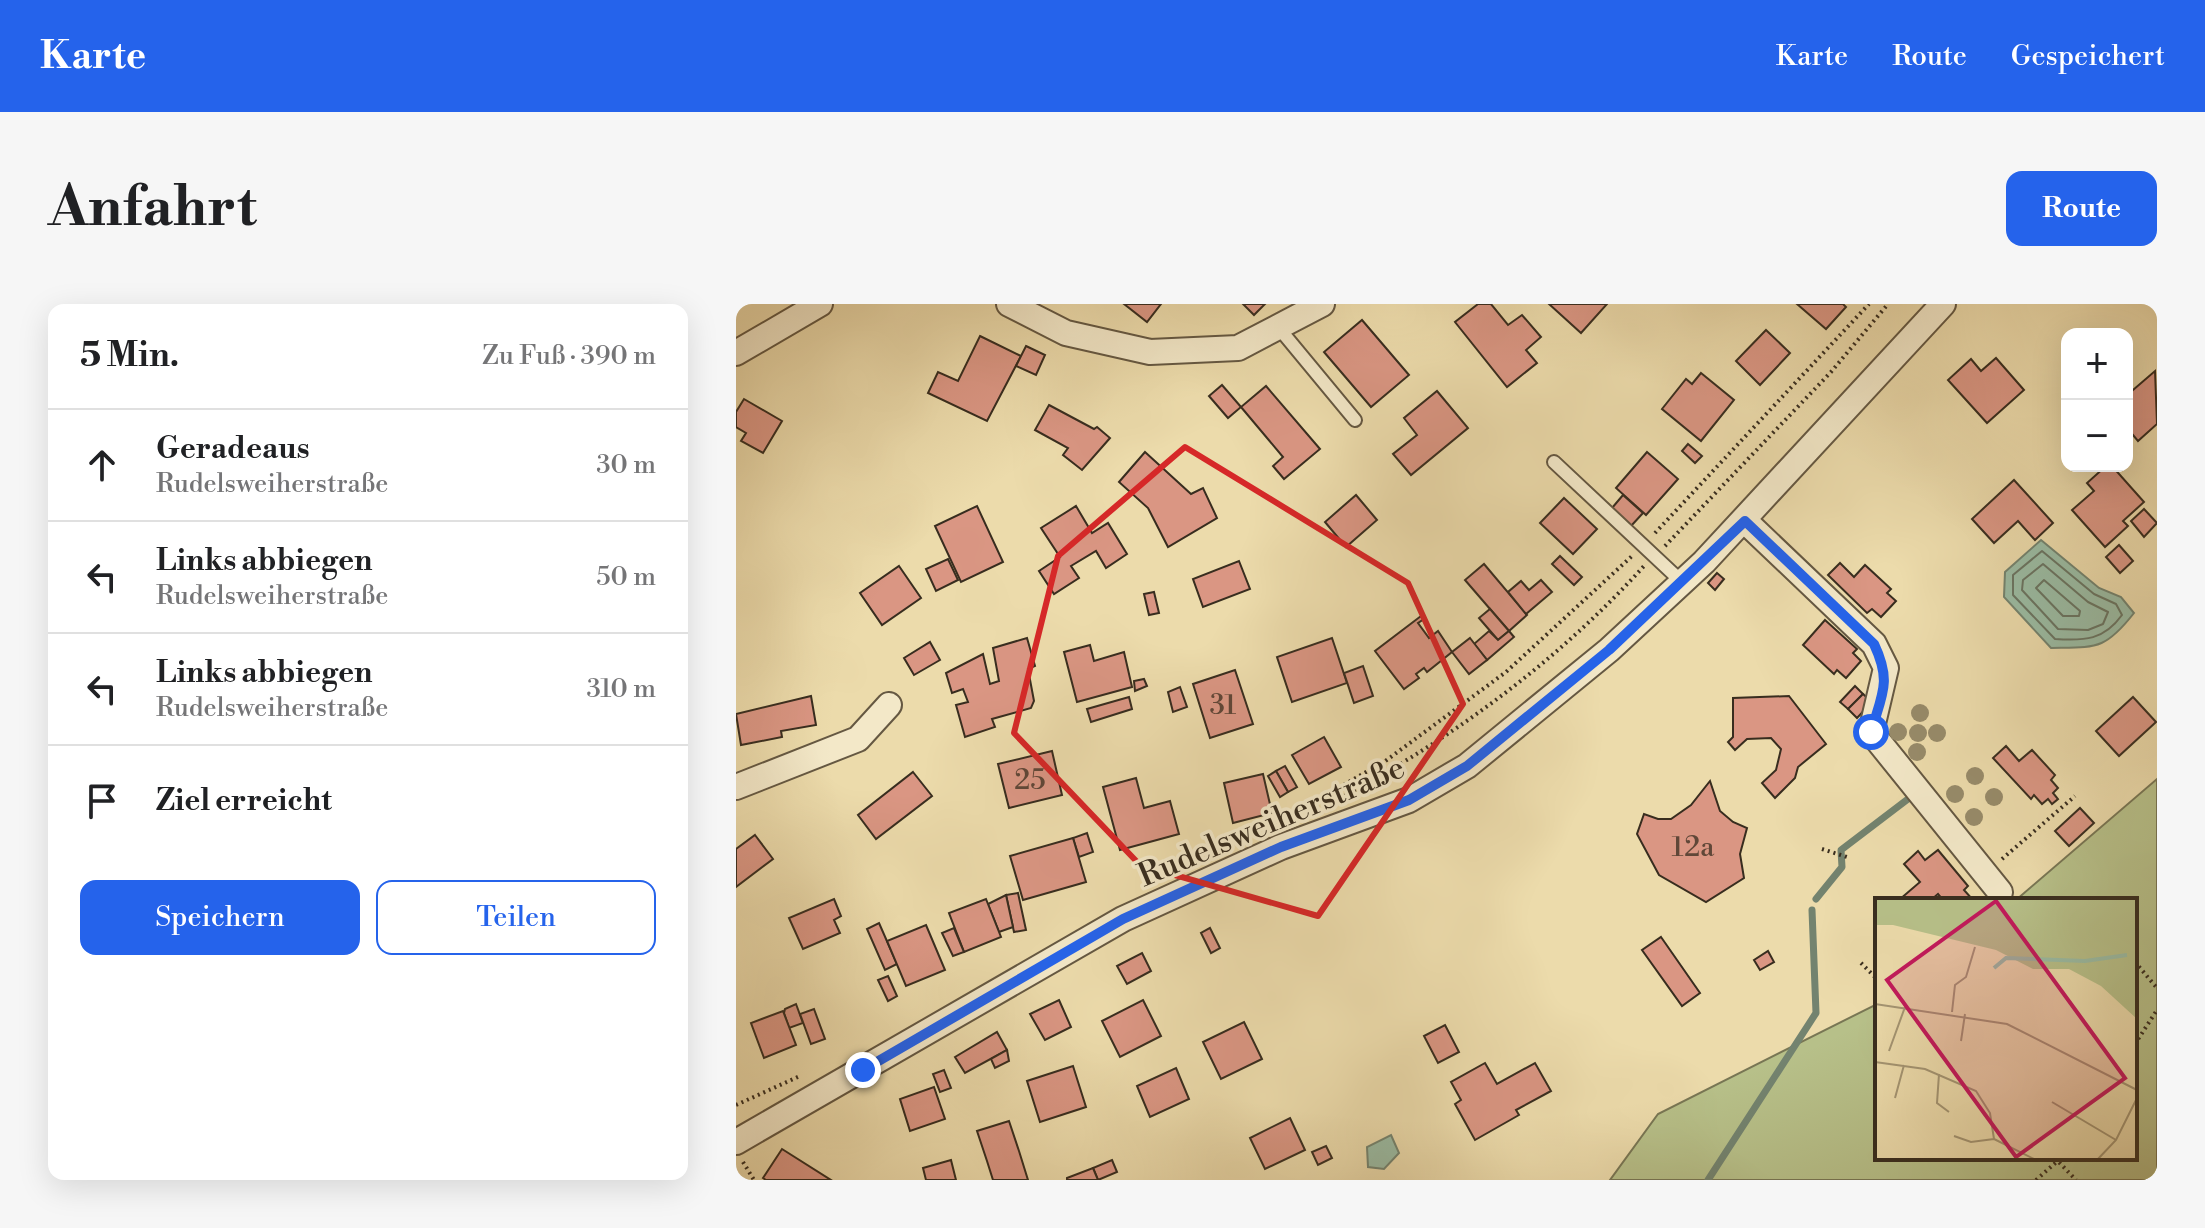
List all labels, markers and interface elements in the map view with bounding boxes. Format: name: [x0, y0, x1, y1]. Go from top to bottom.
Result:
text: Karte: [40, 33, 146, 80]
text: Karte: [1776, 39, 1848, 74]
text: Route: [1892, 39, 1967, 74]
text: Gespeichert: [2011, 39, 2165, 74]
button: Route: [2006, 171, 2157, 246]
text: Anfahrt: [48, 173, 257, 243]
map controls: [2061, 328, 2133, 472]
button: +: [2061, 328, 2133, 400]
text: 5 Min.: [80, 335, 179, 377]
text: Zu Fuß · 390 m: [482, 340, 656, 372]
button: −: [2061, 400, 2133, 472]
text: Geradeaus: [156, 430, 310, 468]
icon: ahead: [80, 443, 124, 487]
text: 30 m: [596, 449, 656, 481]
text: Rudelsweiherstraße: [156, 468, 388, 500]
text: Links abbiegen: [156, 542, 372, 580]
icon: left: [80, 555, 124, 599]
text: 50 m: [596, 561, 656, 593]
text: Rudelsweiherstraße: [156, 580, 388, 612]
text: Links abbiegen: [156, 654, 372, 692]
icon: left: [80, 667, 124, 711]
text: 310 m: [587, 673, 656, 705]
house number: 31: [1210, 688, 1236, 723]
text: Rudelsweiherstraße: [156, 692, 388, 724]
route start: [1853, 714, 1889, 750]
street label: Rudelsweiherstraße: [1132, 748, 1411, 896]
house number: 25: [1014, 763, 1046, 798]
icon: arrive: [80, 779, 124, 823]
text: Ziel erreicht: [156, 782, 332, 820]
house number: 12a: [1672, 830, 1715, 865]
button: Speichern: [80, 880, 360, 955]
button: Teilen: [376, 880, 656, 955]
inset map: [1875, 898, 2137, 1160]
route end: [845, 1052, 881, 1088]

